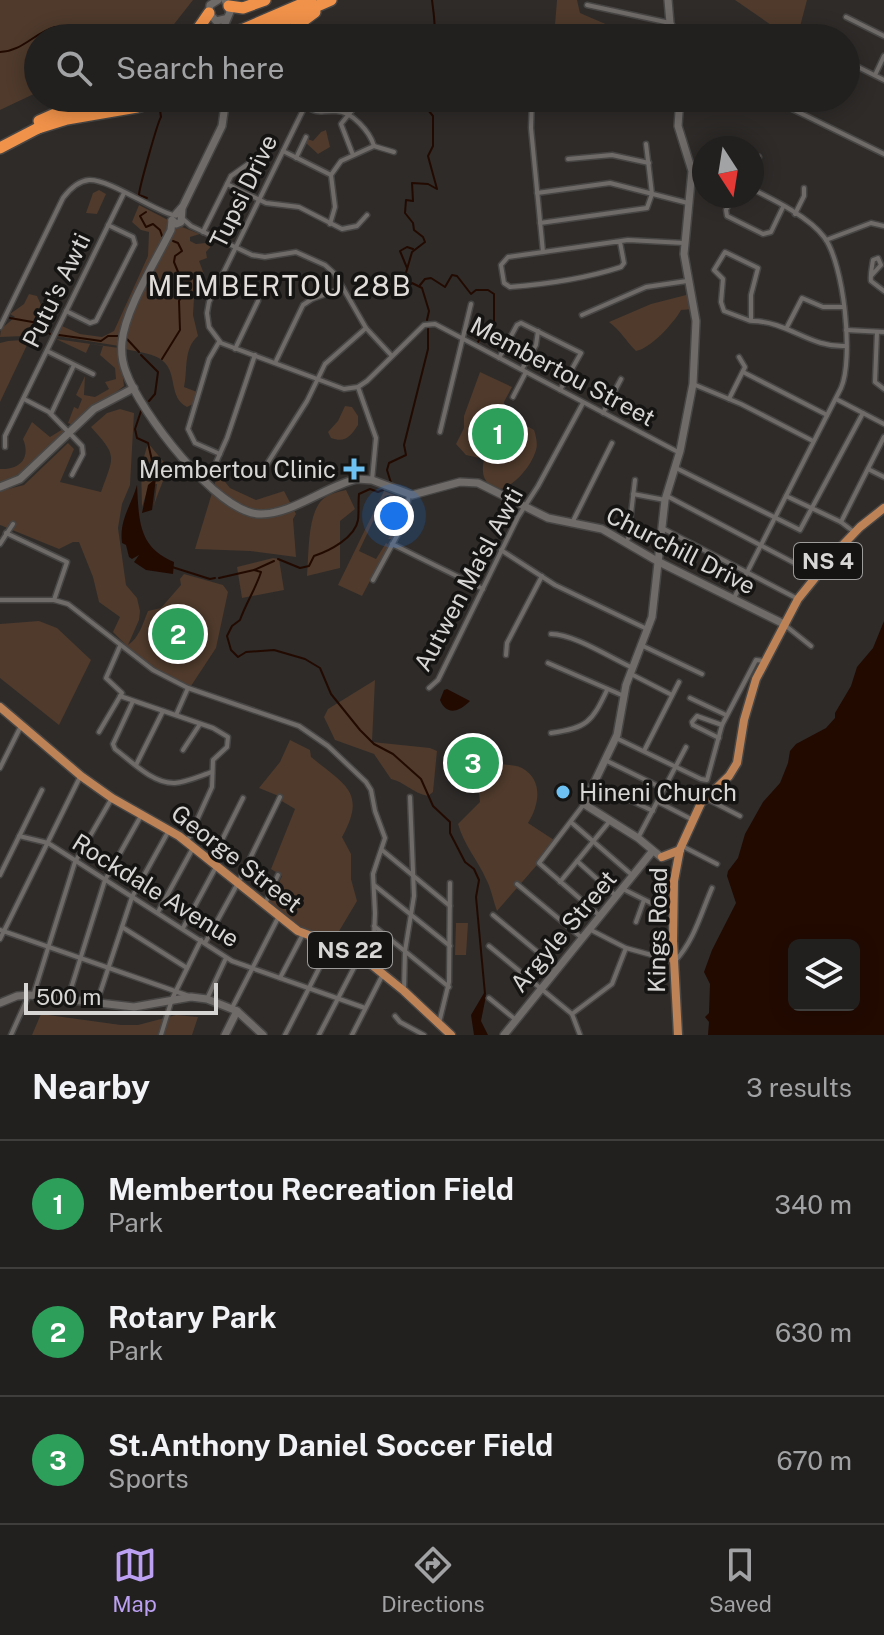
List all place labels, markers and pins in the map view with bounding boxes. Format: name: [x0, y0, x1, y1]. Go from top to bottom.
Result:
pin: 1: [472, 404, 524, 464]
place label: Membertou Clinic: [139, 455, 336, 483]
marker: Membertou Clinic: [343, 458, 365, 480]
pin: 2: [152, 604, 204, 664]
pin: 3: [447, 733, 499, 793]
place label: Hineni Church: [579, 778, 737, 806]
marker: Hineni Church: [554, 783, 572, 801]

